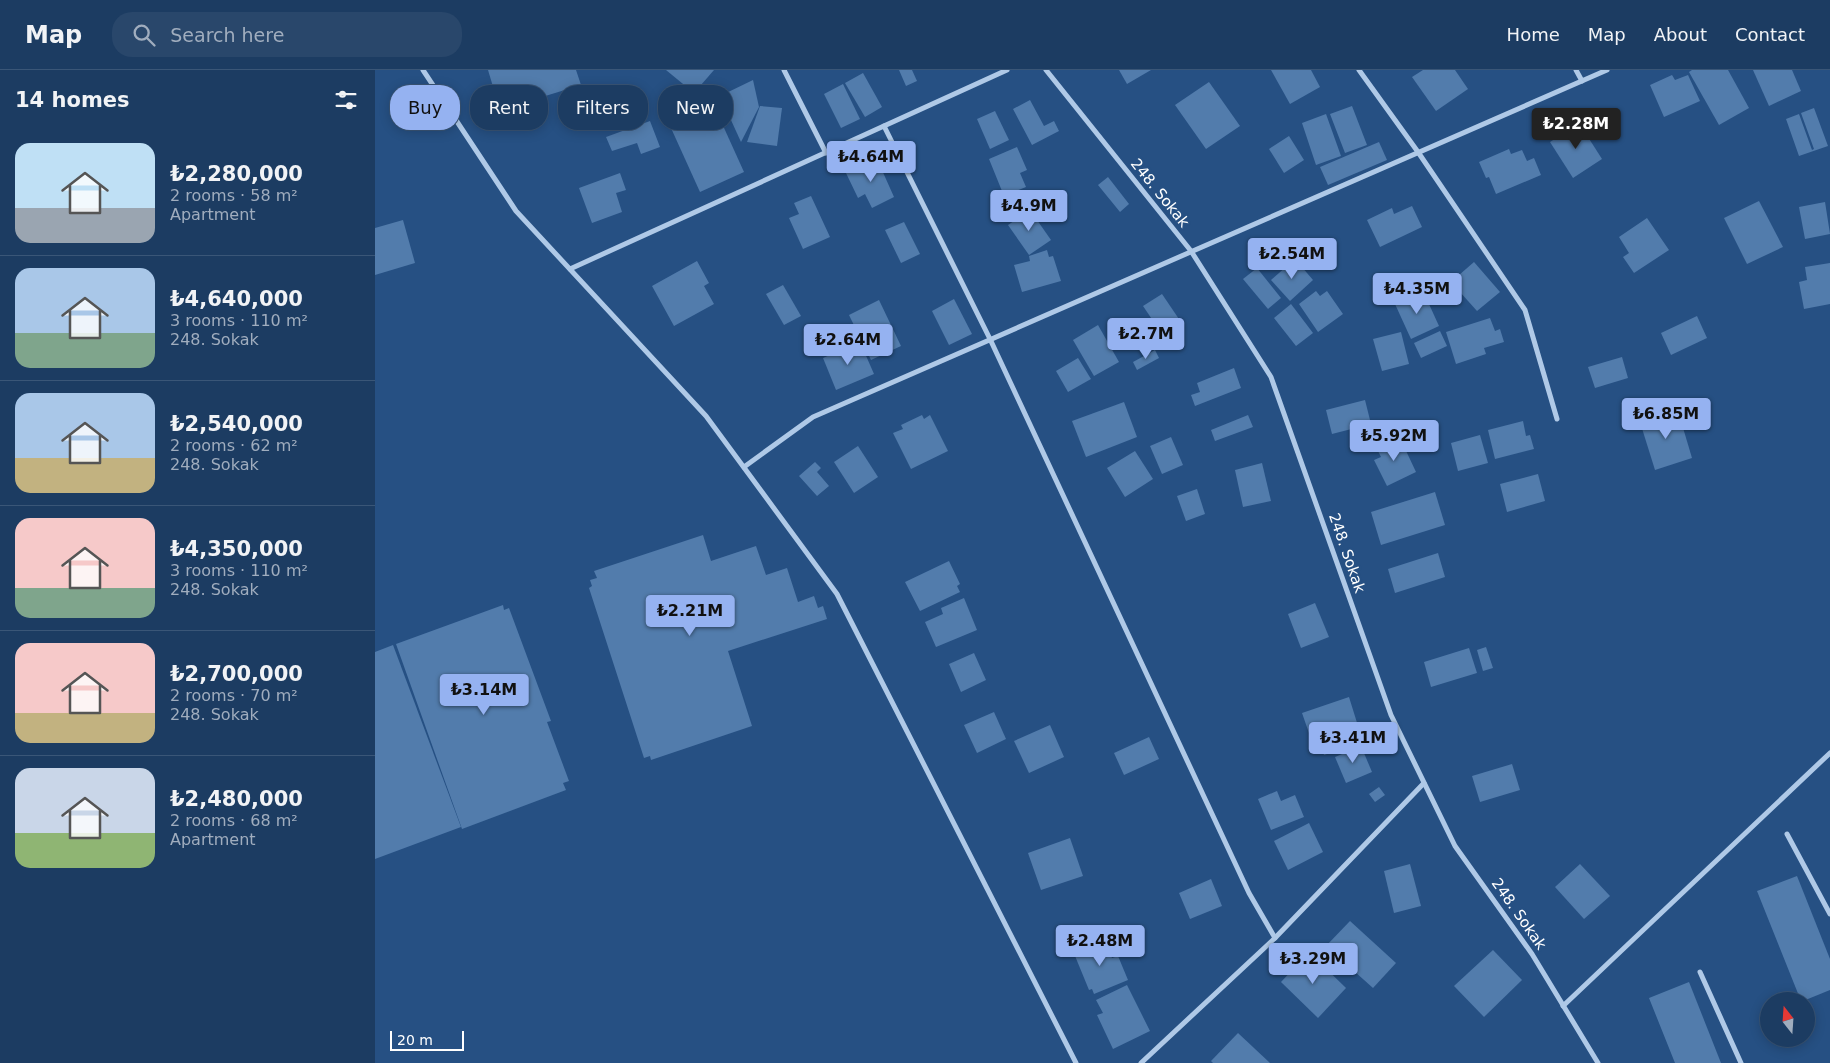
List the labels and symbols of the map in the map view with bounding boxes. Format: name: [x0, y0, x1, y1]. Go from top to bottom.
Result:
pin: ₺2.28M: [1535, 108, 1617, 150]
pin: ₺4.64M: [830, 140, 912, 183]
street label: 248. Sokak: [1127, 155, 1193, 231]
pin: ₺4.9M: [994, 190, 1064, 232]
pin: ₺2.54M: [1251, 238, 1333, 280]
pin: ₺4.35M: [1376, 272, 1458, 315]
pin: ₺2.7M: [1111, 318, 1181, 360]
pin: ₺2.64M: [807, 324, 889, 366]
pin: ₺6.85M: [1625, 398, 1707, 440]
pin: ₺5.92M: [1353, 420, 1435, 462]
street label: 248. Sokak: [1325, 511, 1369, 596]
pin: ₺2.21M: [649, 594, 731, 637]
pin: ₺3.14M: [443, 674, 525, 716]
pin: ₺3.41M: [1312, 722, 1394, 764]
street label: 248. Sokak: [1488, 875, 1550, 953]
pin: ₺2.48M: [1059, 924, 1141, 967]
pin: ₺3.29M: [1272, 942, 1354, 985]
north arrow: [1760, 992, 1815, 1048]
scale bar: [390, 1028, 464, 1051]

